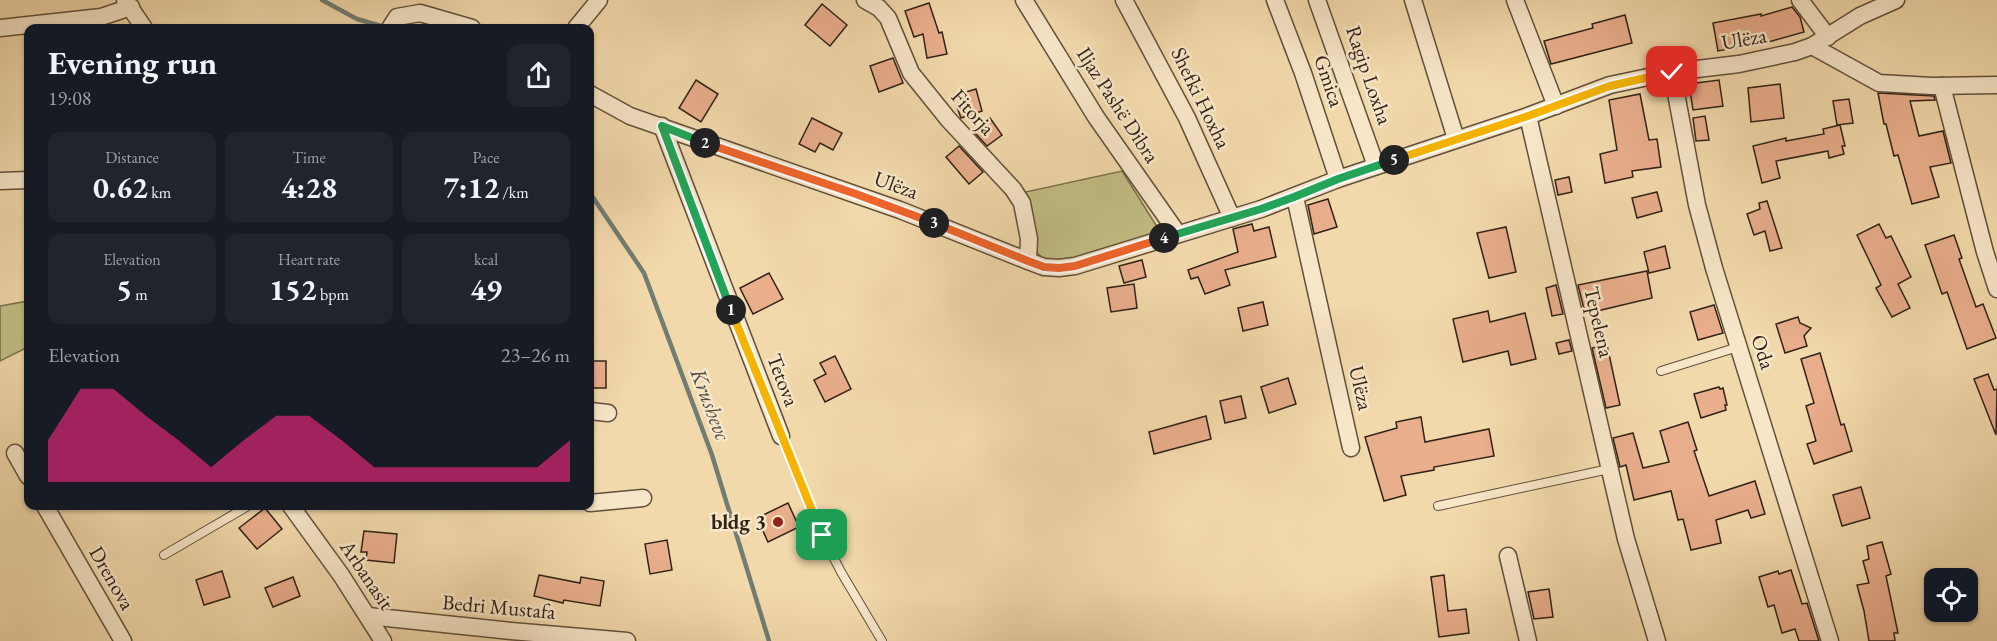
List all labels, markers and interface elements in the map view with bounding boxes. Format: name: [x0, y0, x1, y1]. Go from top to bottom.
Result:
street label: Ulëza: [1719, 21, 1769, 56]
street label: Ragip Loxha: [1340, 22, 1399, 128]
text: Evening run: [48, 41, 217, 84]
street label: Iljaz Pashë Dibra: [1071, 42, 1166, 168]
street label: Shefki Hoxha: [1165, 43, 1238, 153]
button: share: [507, 44, 570, 107]
pin: [1646, 46, 1697, 97]
street label: Gmica: [1308, 51, 1351, 111]
icon: check: [1655, 55, 1688, 88]
street label: Fitorja: [946, 83, 1002, 141]
text: 19:08: [48, 85, 91, 111]
pin: 2: [690, 128, 720, 158]
text: 2: [701, 132, 709, 153]
pin: 5: [1379, 145, 1409, 175]
text: Distance: [105, 147, 159, 168]
text: Time: [292, 147, 326, 168]
text: Pace: [473, 147, 499, 168]
text: 5: [1390, 149, 1398, 170]
street label: Ulëza: [870, 164, 923, 205]
text: 0.62: [93, 168, 148, 207]
text: 4:28: [281, 168, 337, 207]
text: 7:12: [443, 168, 499, 207]
text: km: [148, 182, 171, 203]
text: /km: [499, 182, 529, 203]
pin: 3: [919, 208, 949, 238]
text: 3: [930, 212, 938, 233]
pin: 4: [1149, 223, 1179, 253]
text: 4: [1160, 227, 1168, 248]
text: Elevation: [103, 249, 161, 270]
text: Heart rate: [278, 249, 340, 270]
text: kcal: [474, 249, 498, 270]
text: 5: [116, 270, 132, 309]
text: 152: [269, 270, 317, 309]
text: 49: [470, 270, 502, 309]
text: m: [132, 284, 148, 305]
text: bpm: [317, 284, 349, 305]
street label: Tepelena: [1578, 284, 1621, 361]
pin: 1: [716, 295, 746, 325]
text: 1: [727, 299, 735, 320]
street label: Oda: [1745, 331, 1782, 373]
text: Elevation: [48, 342, 120, 368]
text: 23–26 m: [501, 342, 570, 368]
street label: Tetova: [761, 350, 806, 410]
water label: Krushevc: [683, 363, 738, 445]
street label: Ulëza: [1343, 363, 1380, 413]
place label: bldg 3: [711, 508, 766, 535]
pin: [796, 509, 847, 560]
marker: bldg 3: [771, 515, 785, 529]
icon: arrive: [805, 518, 838, 551]
street label: Arbanasit: [334, 534, 401, 615]
street label: Drenova: [83, 541, 142, 615]
map controls: [1924, 568, 1978, 622]
button: locate: [1924, 568, 1978, 622]
street label: Bedri Mustafa: [441, 588, 557, 625]

